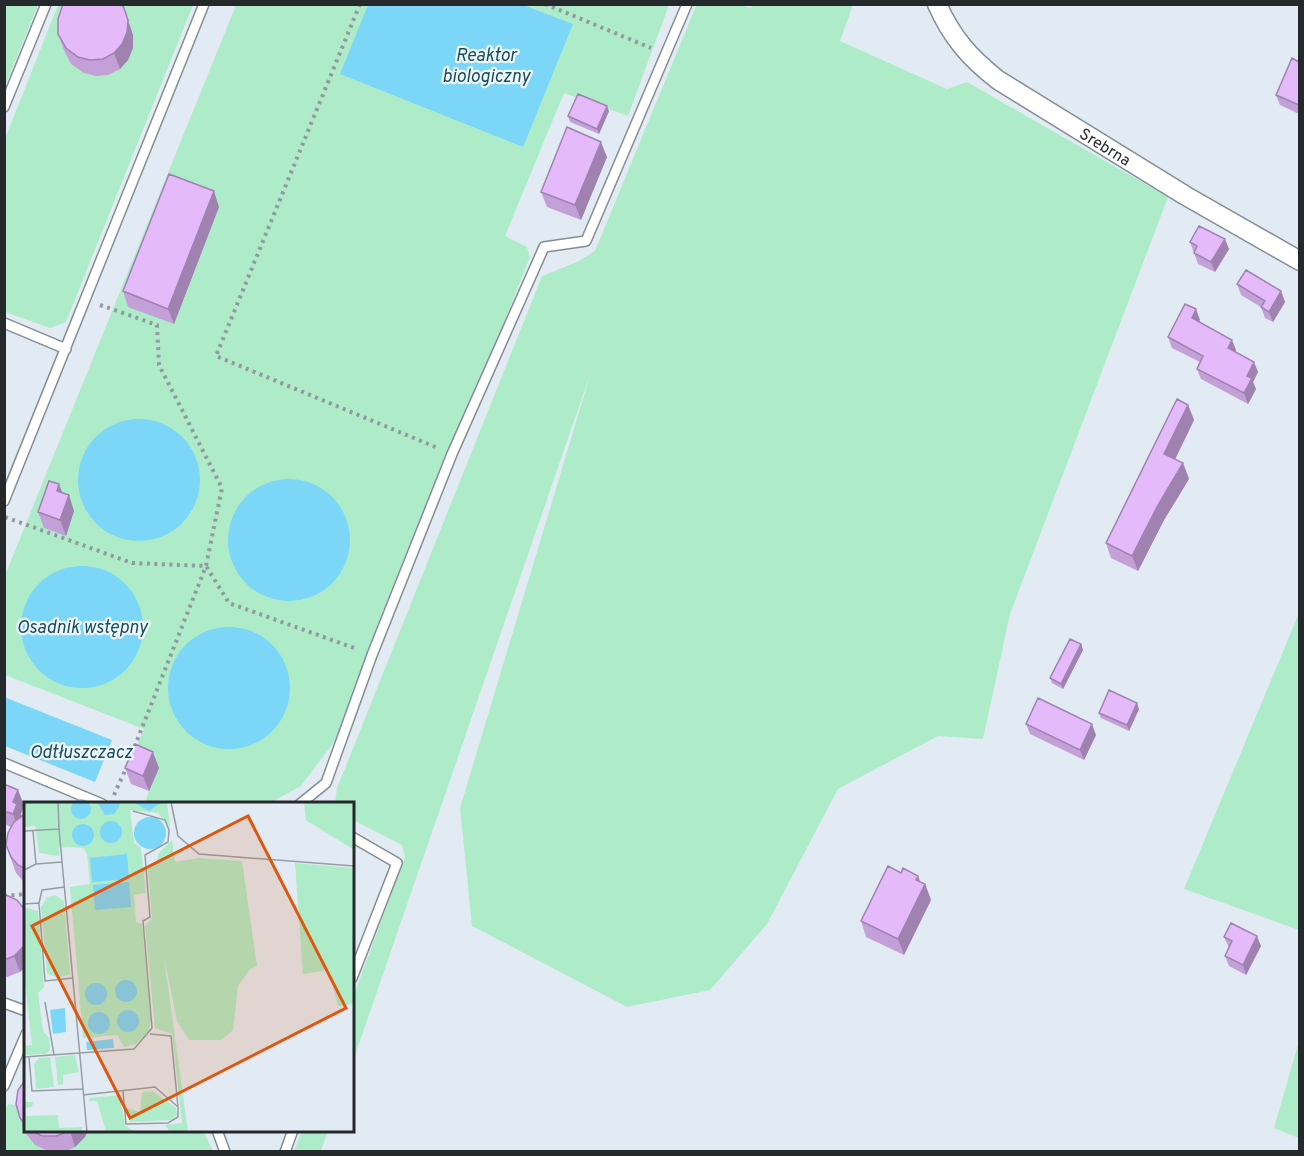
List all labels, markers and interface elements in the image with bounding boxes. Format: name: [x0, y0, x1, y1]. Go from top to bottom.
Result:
water label: Reaktor biologiczny: [442, 45, 532, 89]
street label: Srebrna: [1075, 125, 1134, 171]
water label: Osadnik wstępny: [17, 617, 149, 640]
water label: Odtłuszczacz: [30, 742, 134, 765]
inset map: [24, 802, 354, 1132]

